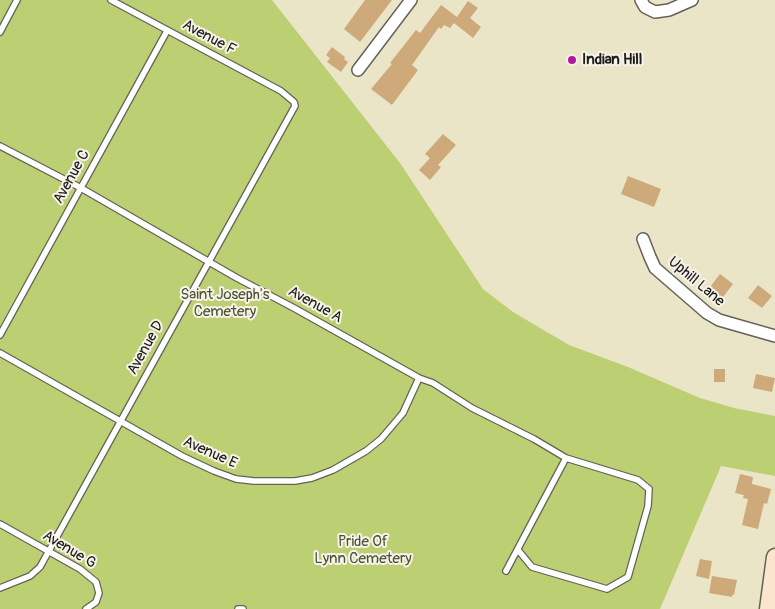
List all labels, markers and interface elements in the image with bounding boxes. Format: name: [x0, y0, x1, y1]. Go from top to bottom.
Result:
street label: Avenue F: [179, 16, 239, 60]
place label: Indian Hill: [582, 51, 642, 69]
marker: Indian Hill: [566, 54, 578, 66]
street label: Avenue C: [50, 147, 94, 207]
street label: Uphill Lane: [664, 253, 728, 311]
street label: Avenue A: [285, 283, 345, 327]
park label: Saint Joseph's Cemetery: [180, 286, 270, 321]
street label: Avenue D: [124, 318, 168, 378]
street label: Avenue E: [180, 433, 240, 473]
street label: Avenue G: [39, 527, 99, 573]
park label: Pride Of Lynn Cemetery: [314, 533, 412, 568]

